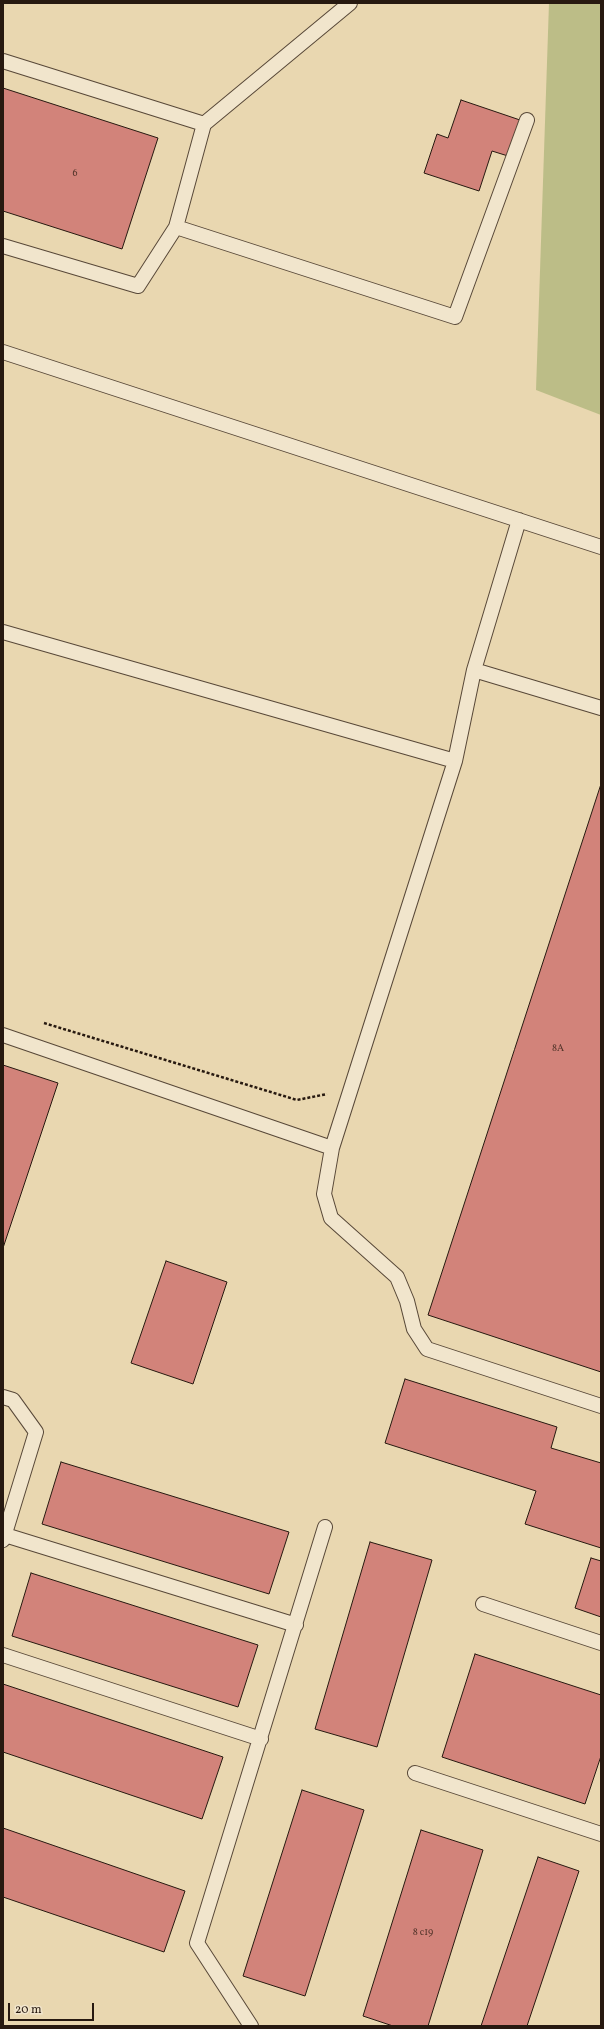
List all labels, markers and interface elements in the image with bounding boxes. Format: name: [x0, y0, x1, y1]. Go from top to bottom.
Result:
house number: 6: [72, 168, 78, 180]
house number: 8А: [552, 1043, 564, 1055]
house number: 8 с19: [413, 1927, 433, 1939]
scale bar: [10, 1995, 96, 2021]
text: 20 m: [15, 2002, 42, 2018]

